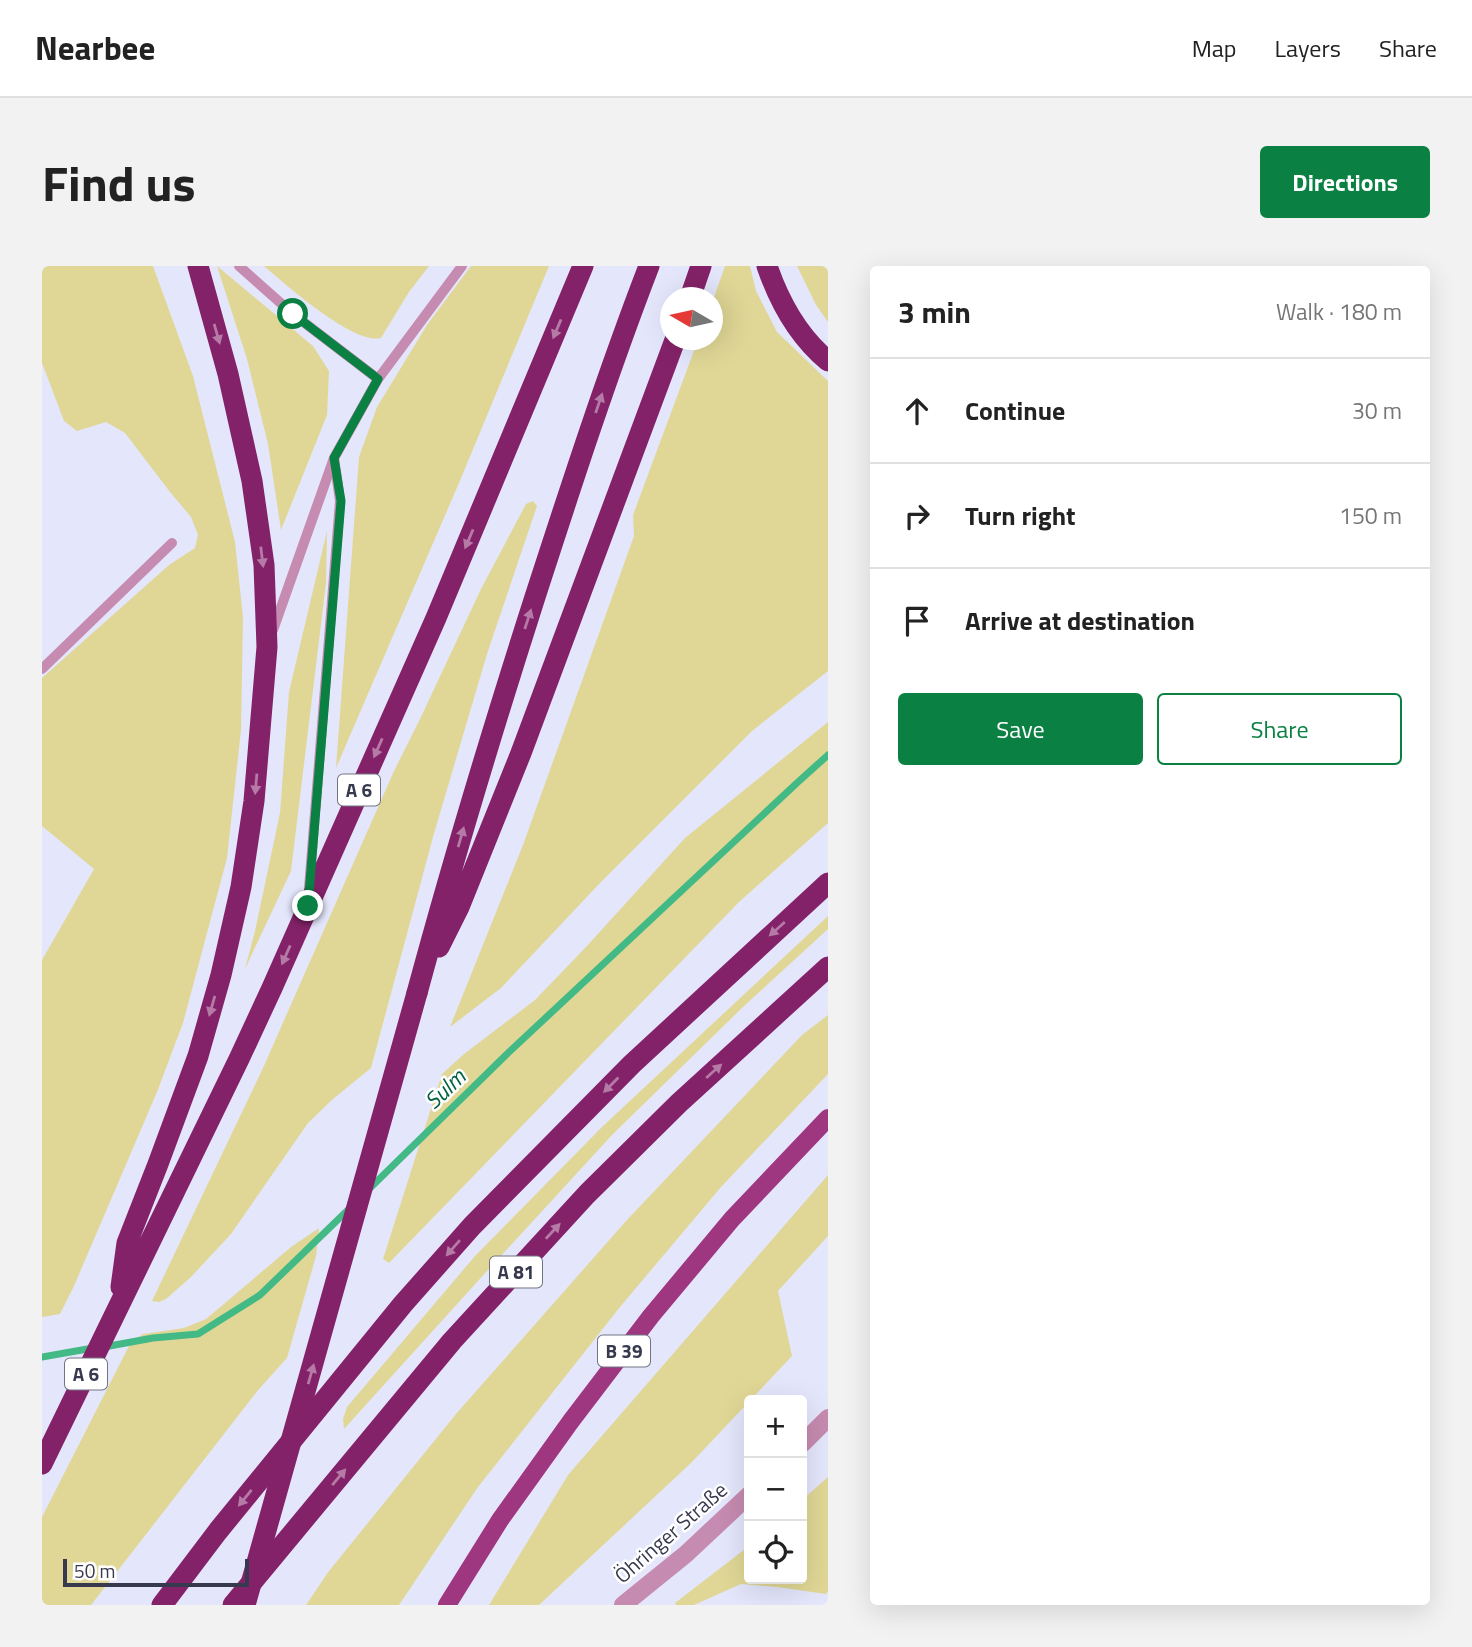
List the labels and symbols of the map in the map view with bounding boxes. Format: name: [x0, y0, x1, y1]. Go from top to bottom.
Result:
north arrow: [660, 287, 723, 350]
route start: [277, 298, 308, 329]
one-way arrow: [551, 319, 562, 340]
one-way arrow: [213, 324, 223, 345]
one-way arrow: [594, 392, 605, 413]
one-way arrow: [463, 529, 475, 549]
one-way arrow: [257, 546, 268, 568]
one-way arrow: [524, 609, 534, 630]
one-way arrow: [372, 737, 383, 758]
one-way arrow: [250, 773, 261, 795]
road number: A 6: [338, 775, 380, 806]
one-way arrow: [456, 826, 466, 847]
route end: [292, 890, 323, 921]
one-way arrow: [768, 921, 786, 937]
one-way arrow: [280, 945, 291, 966]
one-way arrow: [206, 996, 217, 1018]
water label: Sulm: [416, 1059, 474, 1117]
one-way arrow: [705, 1063, 723, 1079]
one-way arrow: [603, 1076, 620, 1093]
one-way arrow: [545, 1222, 561, 1240]
one-way arrow: [445, 1239, 461, 1257]
road number: A 81: [490, 1256, 542, 1288]
road number: B 39: [598, 1336, 650, 1366]
road number: A 6: [65, 1358, 107, 1390]
one-way arrow: [306, 1363, 316, 1384]
one-way arrow: [331, 1468, 346, 1485]
street label: Öhringer Straße: [607, 1474, 734, 1590]
one-way arrow: [238, 1490, 253, 1507]
scale bar: [63, 1556, 248, 1588]

